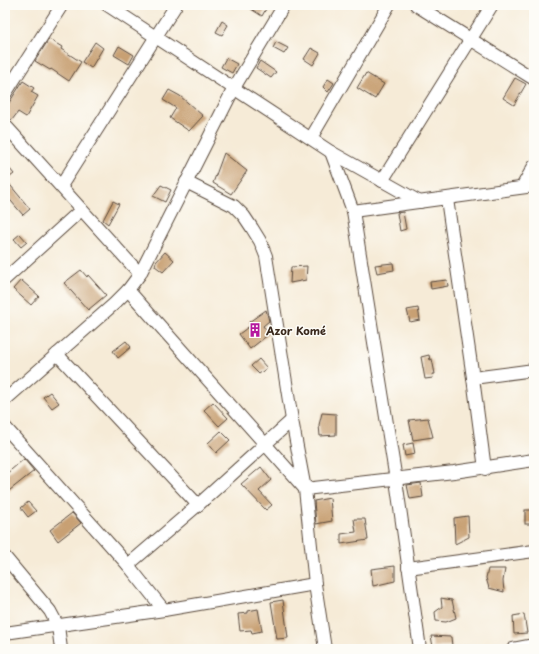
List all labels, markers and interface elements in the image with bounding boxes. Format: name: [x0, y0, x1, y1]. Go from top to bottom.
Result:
building icon: Azor Komé: [247, 322, 263, 338]
place label: Azor Komé: [265, 322, 326, 339]

